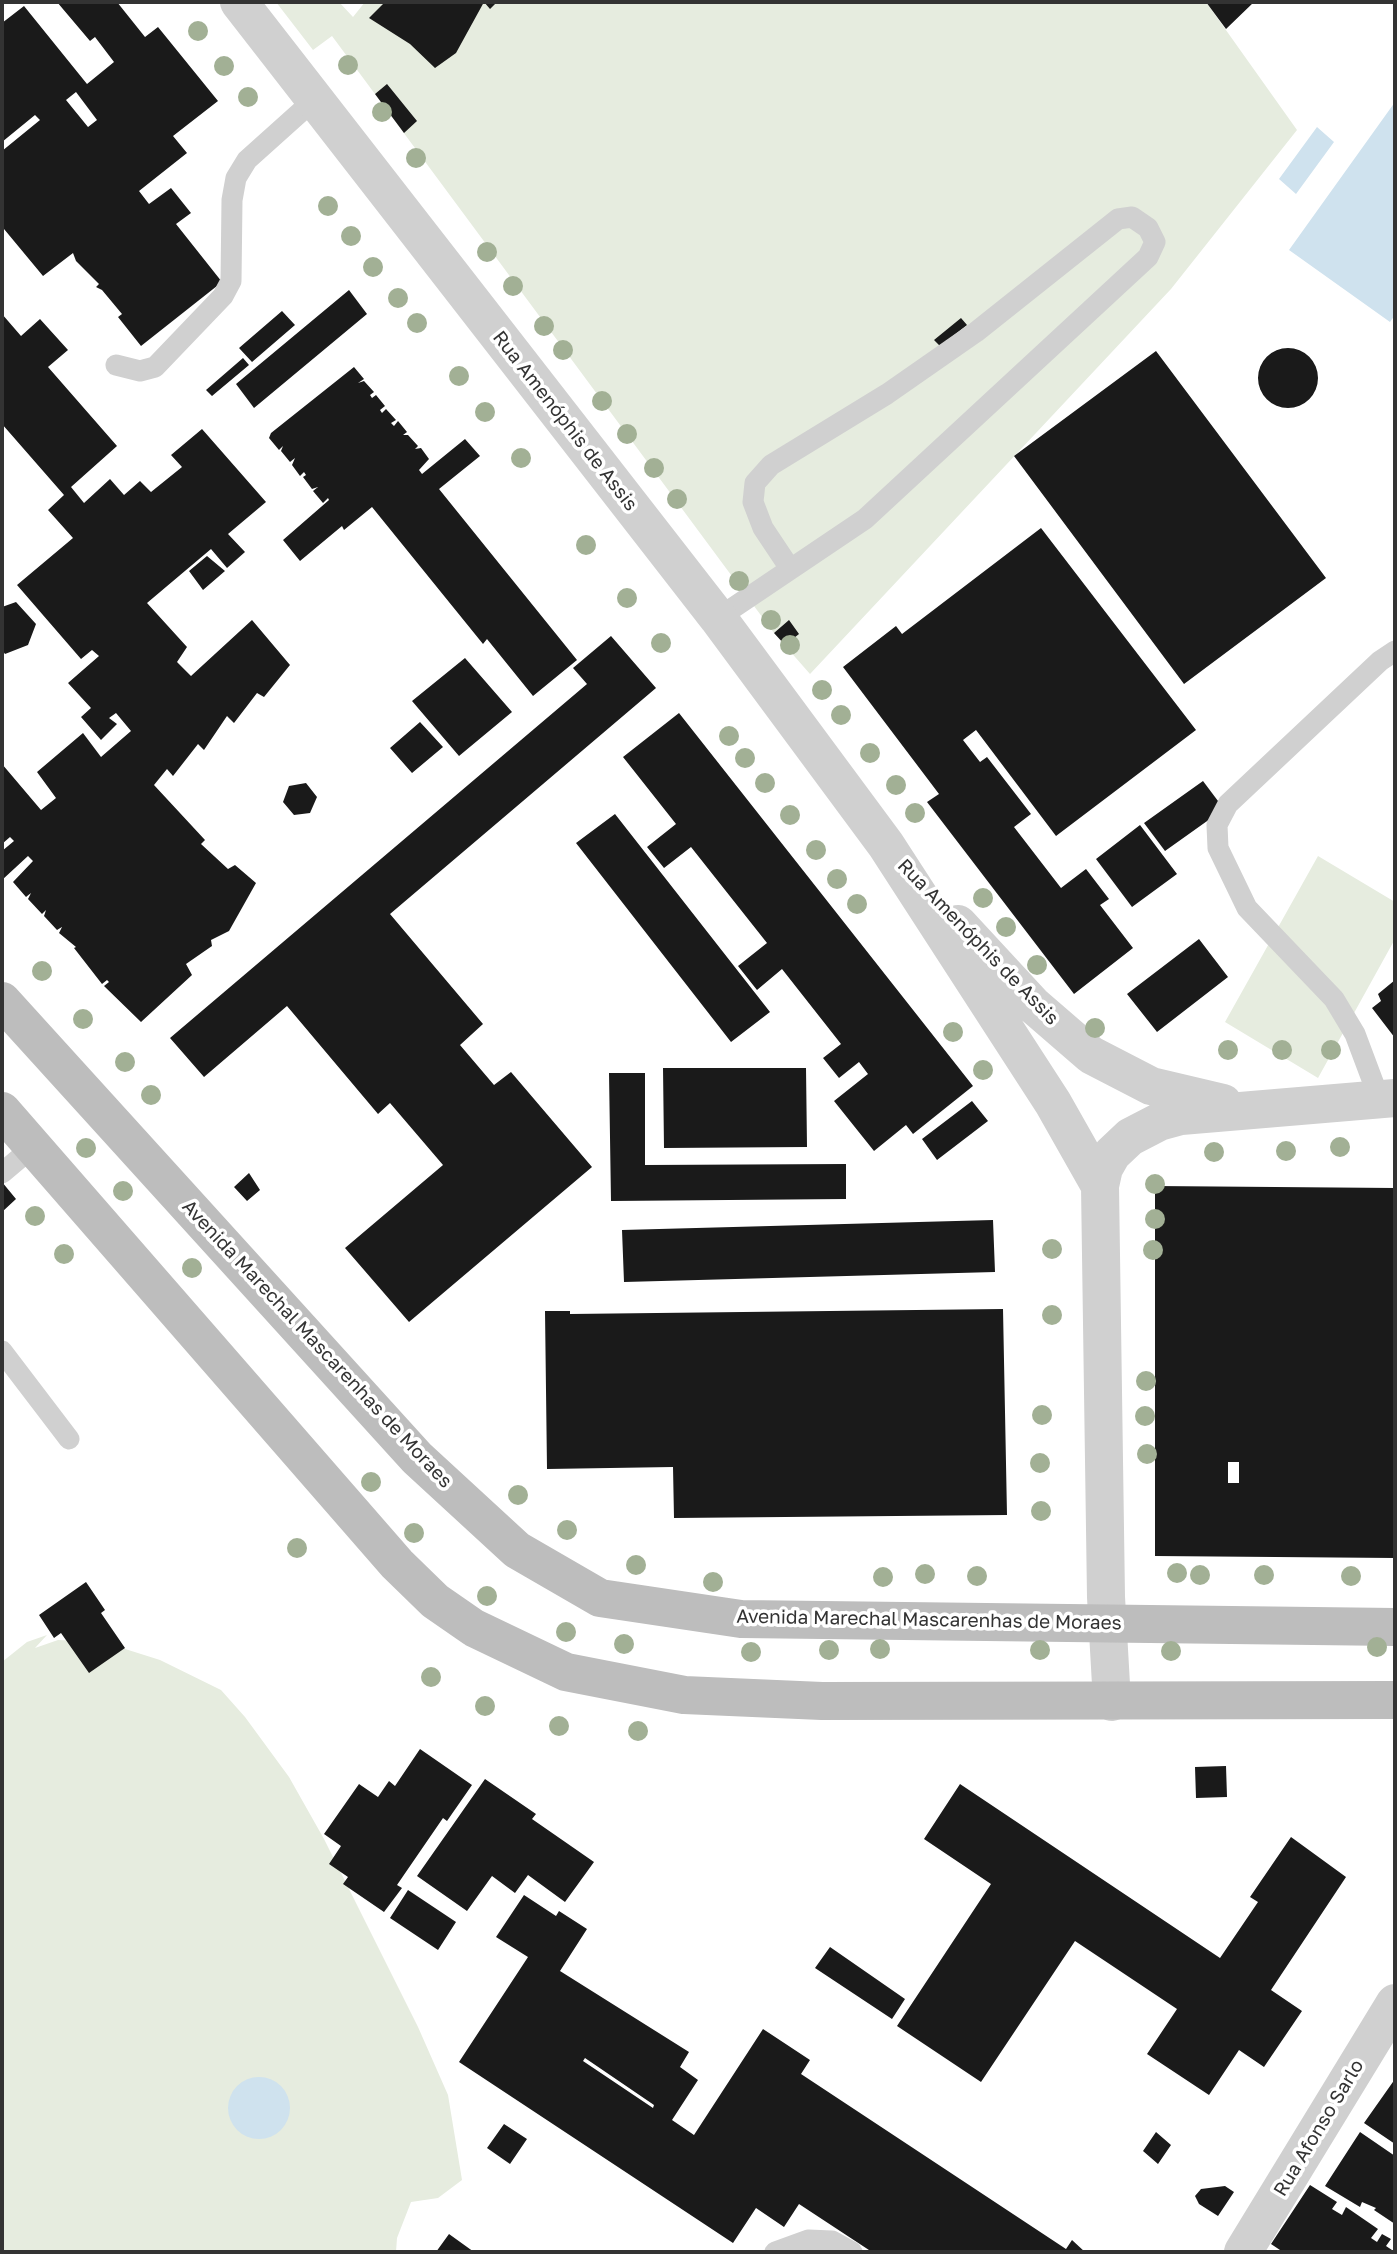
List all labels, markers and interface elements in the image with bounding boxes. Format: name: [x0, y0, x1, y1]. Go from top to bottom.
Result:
street label: Rua Amenóphis de Assis: [488, 327, 642, 515]
street label: Rua Amenóphis de Assis: [893, 854, 1063, 1030]
street label: Avenida Marechal Mascarenhas de Moraes: [177, 1195, 457, 1493]
street label: Avenida Marechal Mascarenhas de Moraes: [736, 1605, 1122, 1635]
street label: Rua Afonso Sarlo: [1269, 2055, 1369, 2201]

